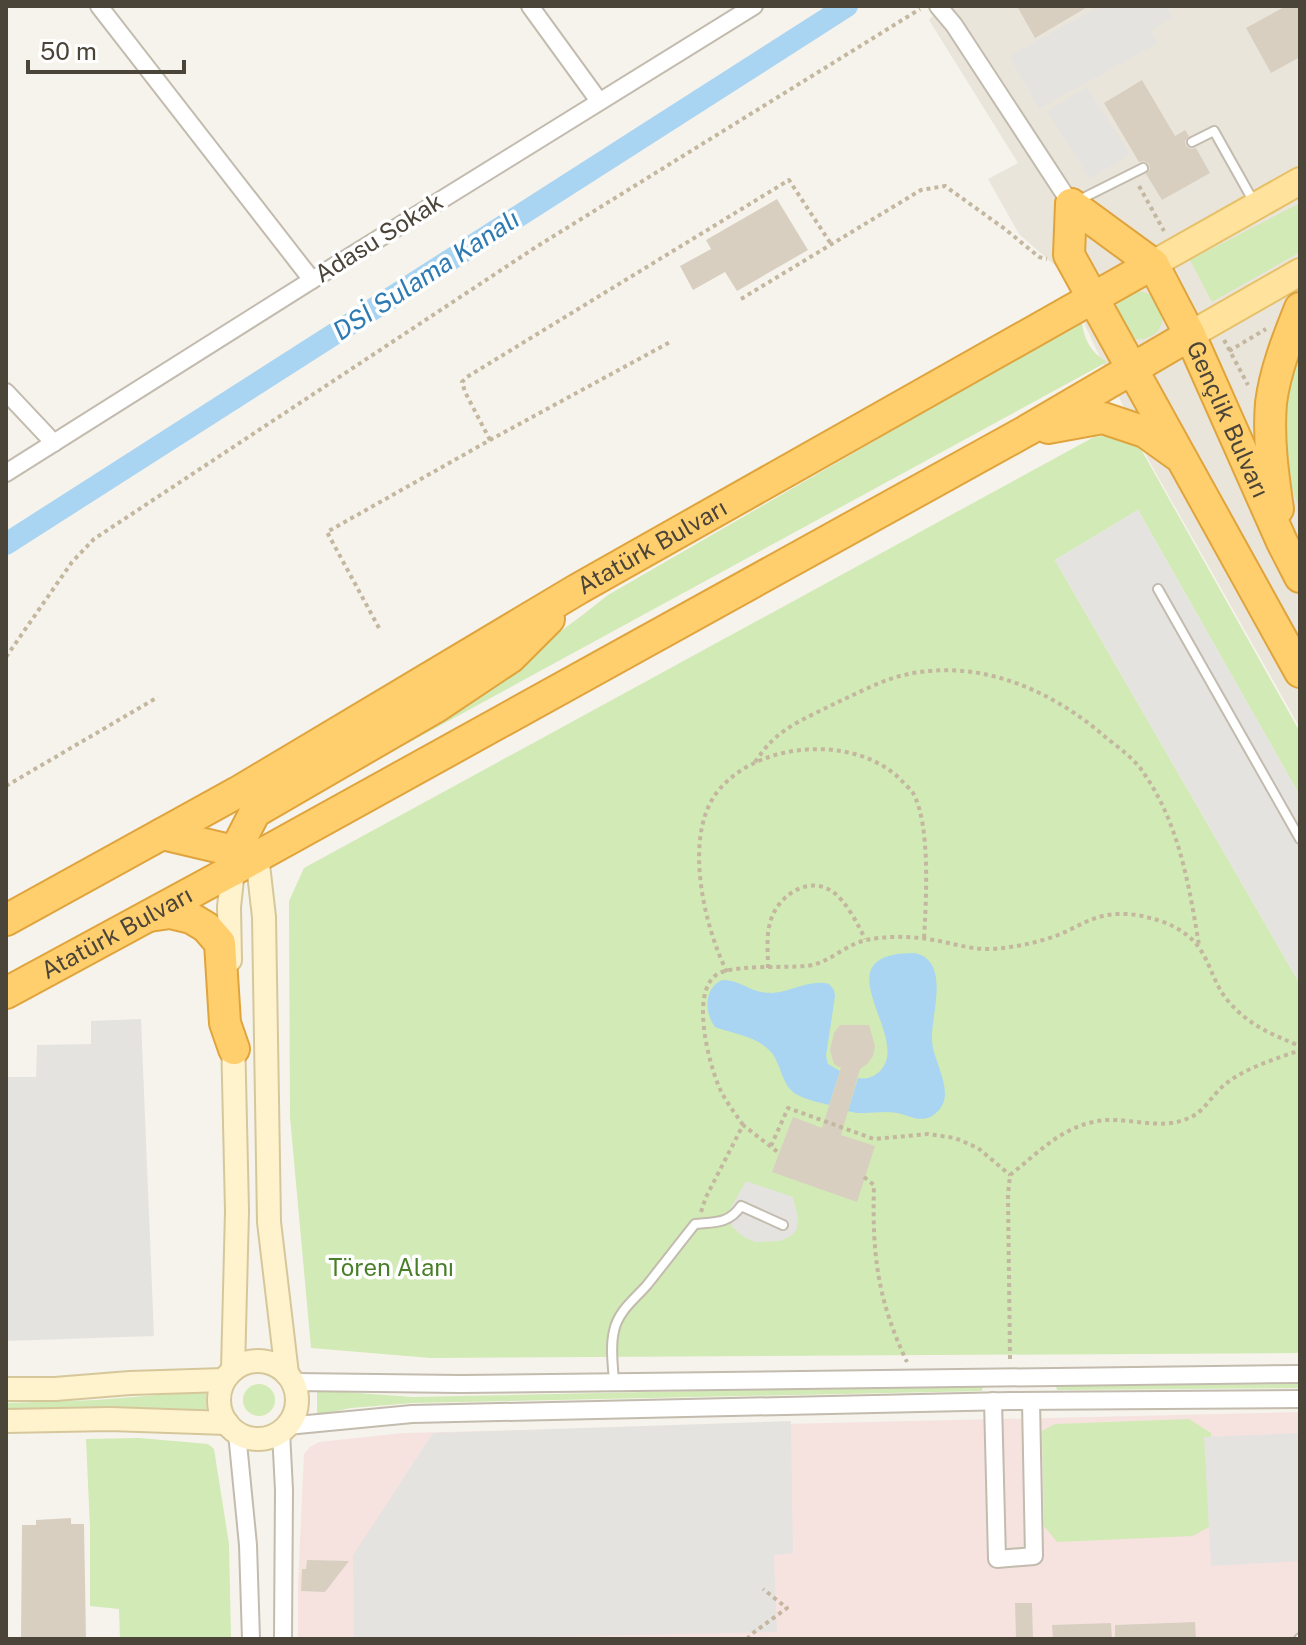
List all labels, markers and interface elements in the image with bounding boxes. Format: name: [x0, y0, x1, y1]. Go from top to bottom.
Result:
scale bar: [28, 24, 184, 74]
text: 50 m: [40, 37, 97, 65]
street label: Adasu Sokak: [309, 187, 448, 288]
water label: DSİ Sulama Kanalı: [327, 203, 525, 346]
street label: Gençlik Bulvarı: [1182, 337, 1275, 501]
street label: Atatürk Bulvarı: [572, 493, 731, 600]
street label: Atatürk Bulvarı: [36, 880, 196, 984]
park label: Tören Alanı: [328, 1253, 454, 1281]

